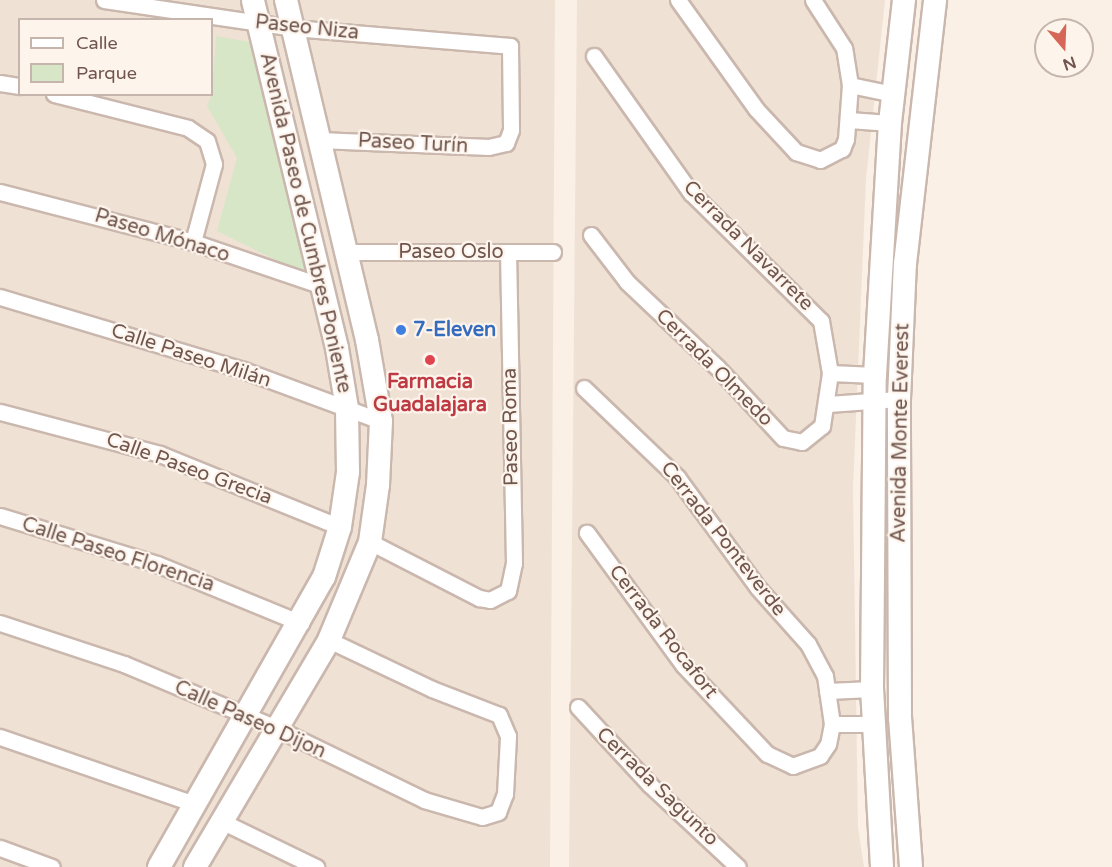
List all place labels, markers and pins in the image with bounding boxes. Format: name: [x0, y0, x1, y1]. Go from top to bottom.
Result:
place label: 7-Eleven: [413, 318, 496, 342]
marker: 7-Eleven: [394, 323, 408, 337]
marker: Farmacia Guadalajara: [423, 353, 437, 367]
place label: Farmacia Guadalajara: [373, 370, 487, 417]

